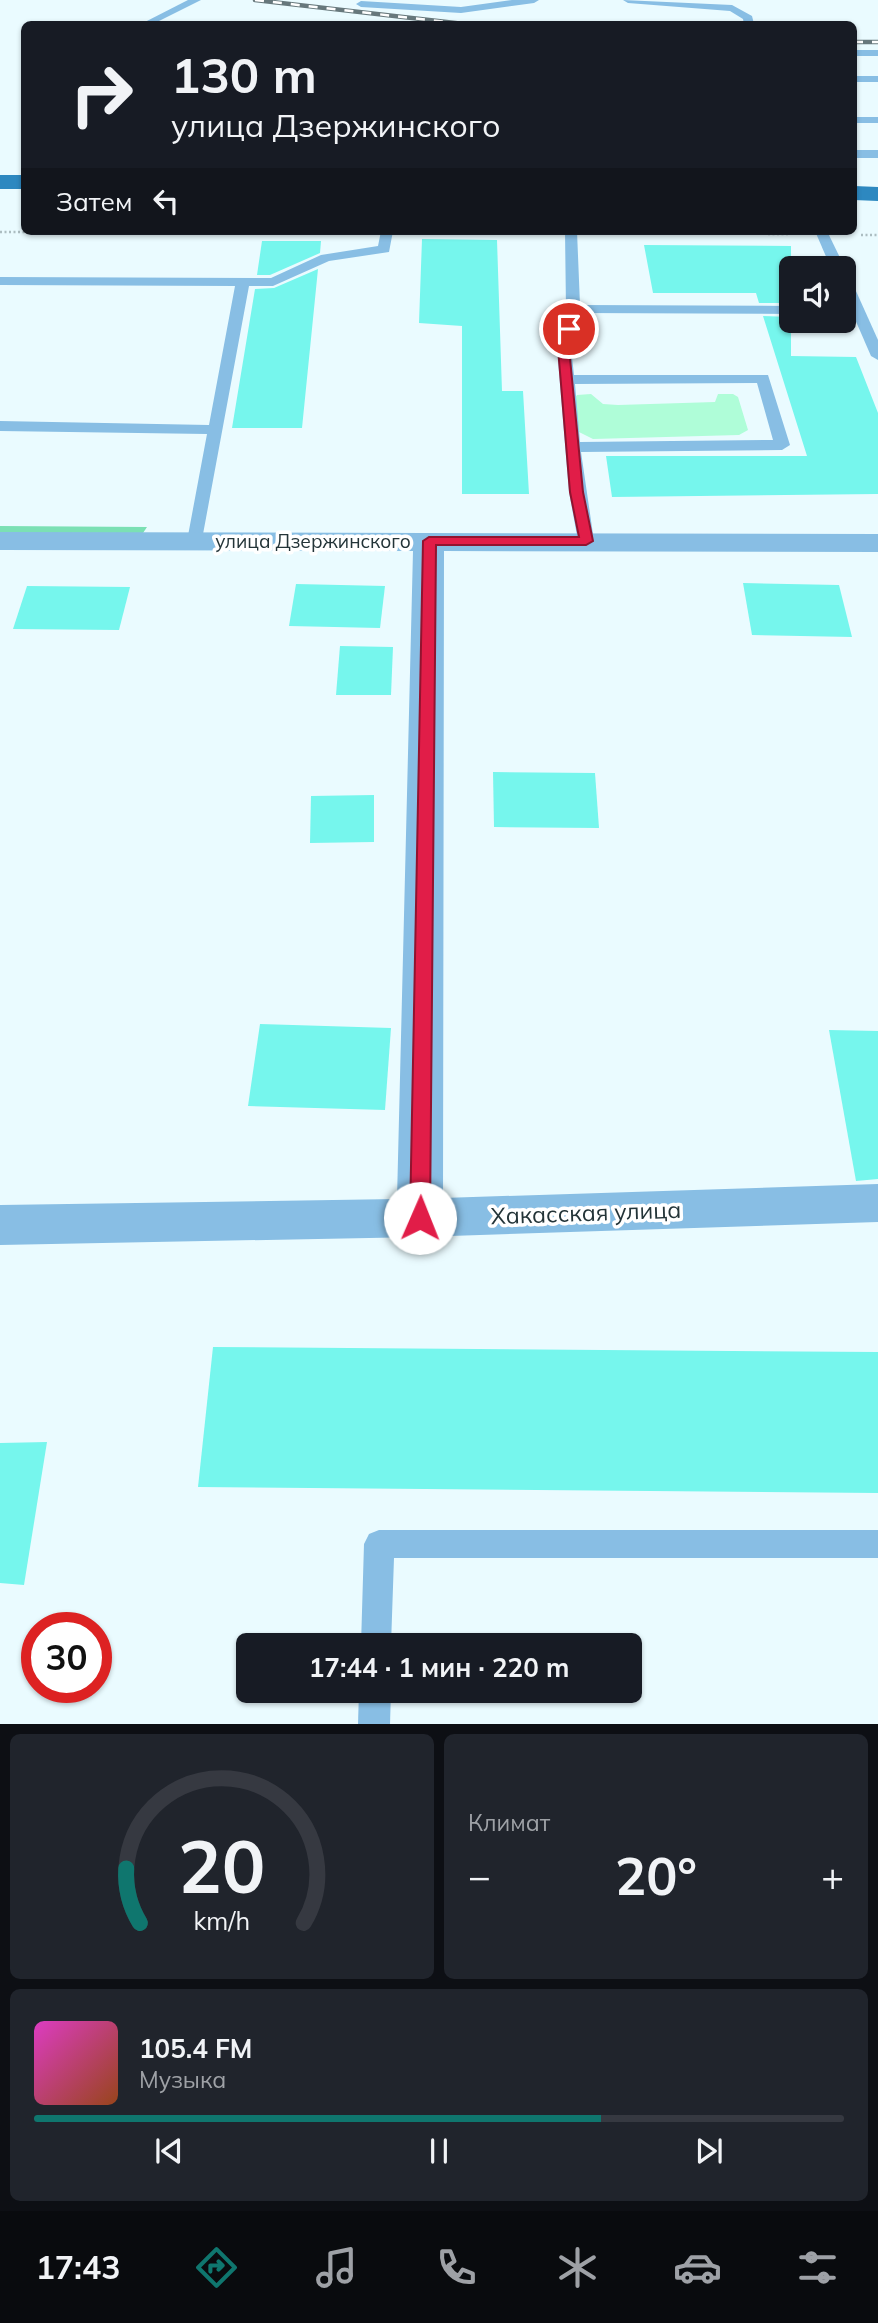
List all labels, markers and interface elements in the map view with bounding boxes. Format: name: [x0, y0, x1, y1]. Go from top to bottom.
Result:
text: 130 m: [171, 44, 317, 105]
icon: right: [56, 49, 147, 140]
text: улица Дзержинского: [171, 105, 501, 145]
icon: left: [147, 182, 185, 220]
text: Затем: [56, 185, 133, 218]
map controls: [779, 256, 856, 333]
button: sound: [779, 256, 856, 333]
pin: [539, 299, 599, 359]
icon: arrive: [550, 310, 588, 348]
street label: улица Дзержинского: [215, 529, 411, 553]
position arrow: [383, 1181, 457, 1255]
street label: Хакасская улица: [490, 1195, 682, 1230]
speed limit sign: 30: [21, 1612, 112, 1703]
text: 17:44 · 1 мин · 220 m: [309, 1651, 569, 1684]
text: Климат: [468, 1808, 550, 1837]
text: 20: [178, 1820, 266, 1911]
text: 20°: [615, 1843, 697, 1908]
text: −: [468, 1852, 491, 1900]
text: +: [821, 1852, 844, 1900]
text: km/h: [194, 1904, 250, 1935]
text: 105.4 FM: [139, 2032, 252, 2065]
text: Музыка: [139, 2065, 226, 2094]
icon: previous: [150, 2132, 188, 2170]
icon: pause: [420, 2132, 458, 2170]
icon: next: [690, 2132, 728, 2170]
icon: directions: [192, 2243, 241, 2292]
icon: music: [312, 2243, 361, 2292]
icon: phone: [432, 2243, 481, 2292]
icon: climate: [553, 2243, 602, 2292]
icon: car: [673, 2243, 722, 2292]
icon: filters: [793, 2243, 842, 2292]
text: 17:43: [36, 2247, 120, 2287]

